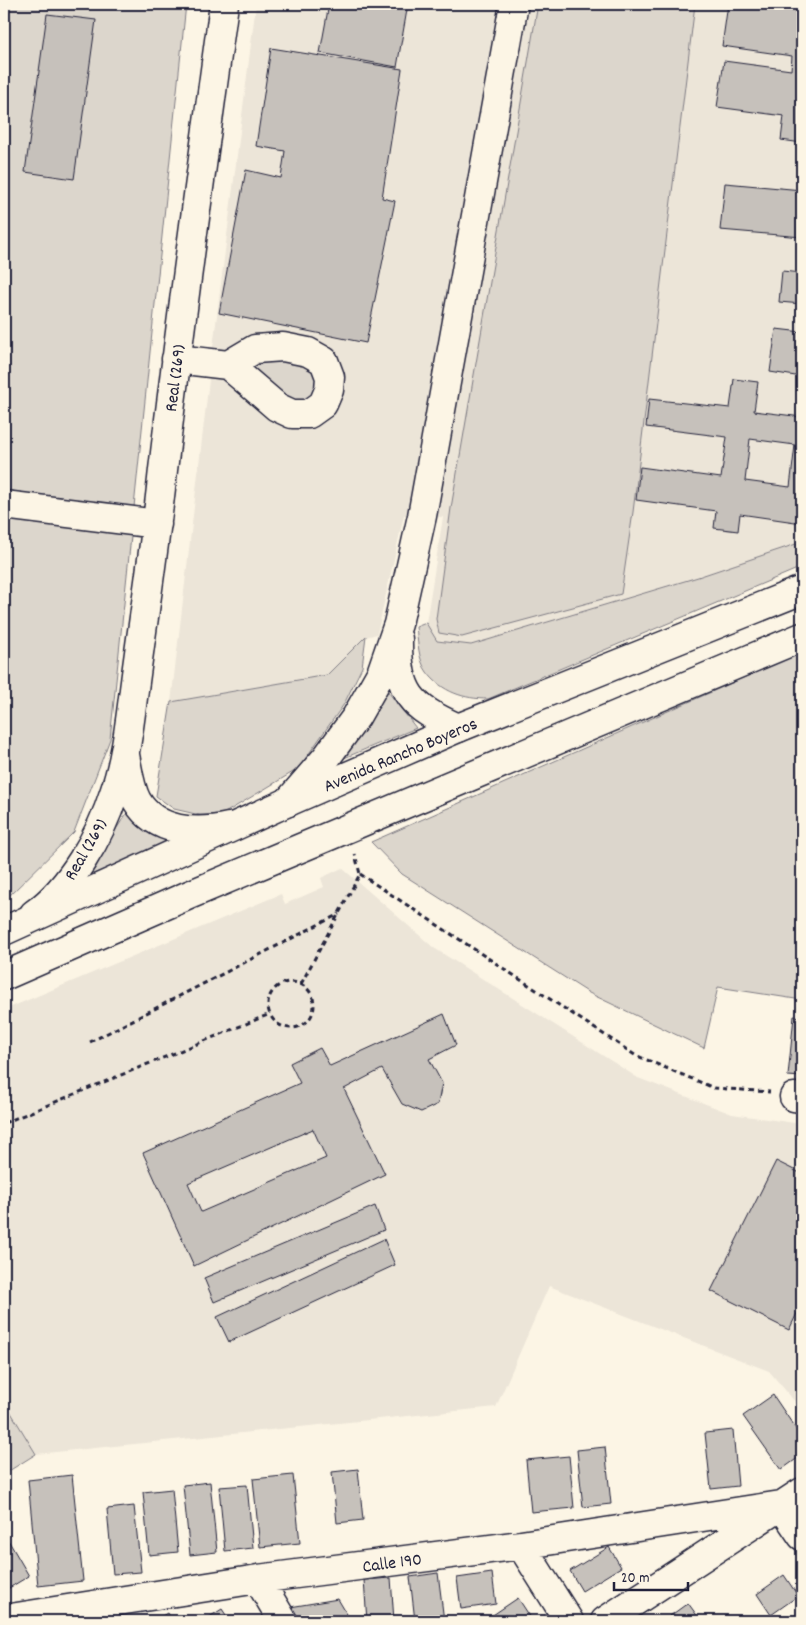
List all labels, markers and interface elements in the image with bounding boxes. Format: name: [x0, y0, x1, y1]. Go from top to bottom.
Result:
street label: Real (269): [160, 343, 193, 413]
street label: Avenida Rancho Boyeros: [320, 713, 482, 800]
street label: Real (269): [59, 815, 115, 886]
street label: Calle 190: [361, 1548, 424, 1581]
scale bar: [614, 1560, 687, 1592]
text: 20 m: [621, 1568, 649, 1590]

